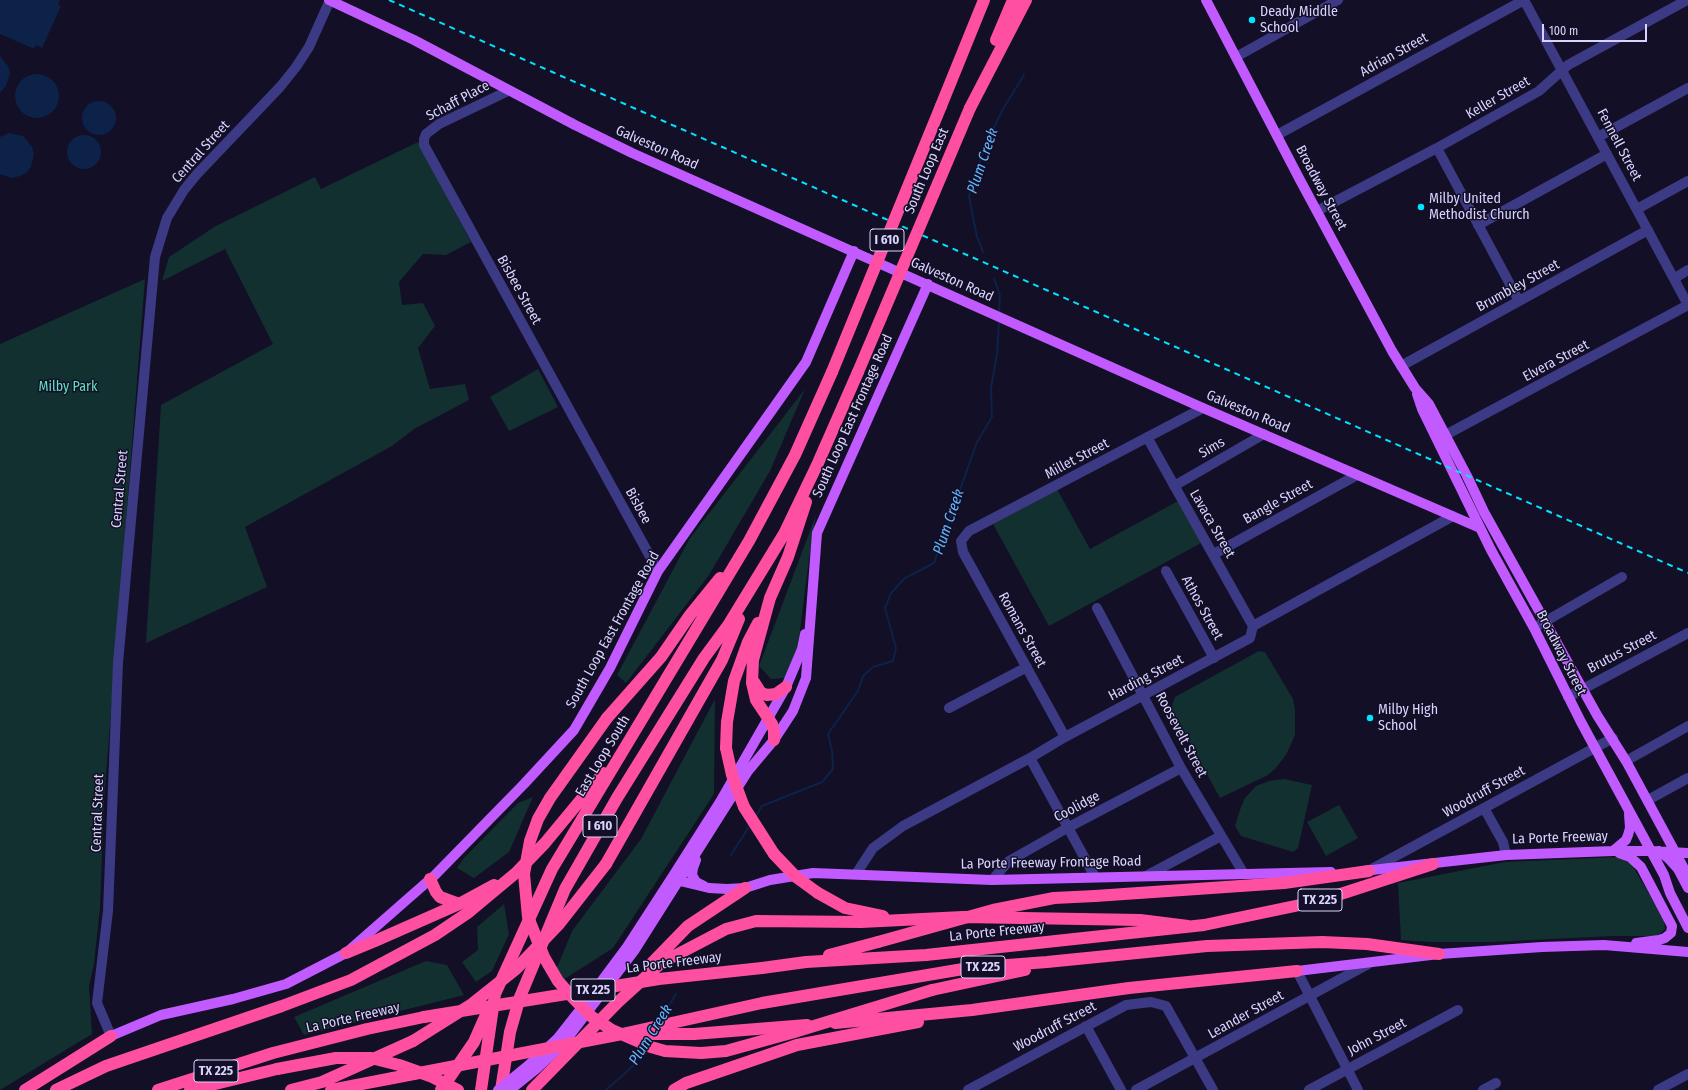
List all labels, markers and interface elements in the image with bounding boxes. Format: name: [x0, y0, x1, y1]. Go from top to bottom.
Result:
place label: Deady Middle School: [1260, 4, 1338, 36]
marker: Deady Middle School: [1247, 15, 1257, 25]
scale bar: [1544, 16, 1649, 42]
text: 100 m: [1549, 24, 1578, 38]
street label: Adrian Street: [1357, 29, 1431, 81]
street label: Keller Street: [1463, 73, 1533, 123]
street label: Schaff Place: [423, 77, 493, 125]
street label: Fennell Street: [1593, 106, 1645, 184]
street label: Central Street: [169, 117, 233, 187]
street label: Galveston Road: [613, 122, 701, 174]
street label: South Loop East: [901, 125, 953, 217]
water label: Plum Creek: [963, 126, 1003, 196]
street label: Broadway Street: [1292, 143, 1350, 233]
place label: Milby United Methodist Church: [1429, 191, 1530, 224]
marker: Milby United Methodist Church: [1416, 202, 1426, 212]
road number: I 610: [870, 229, 904, 251]
street label: Bisbee Street: [493, 253, 545, 327]
street label: Galveston Road: [908, 254, 996, 306]
street label: Brumbley Street: [1473, 256, 1563, 316]
street label: South Loop East Frontage Road: [809, 332, 897, 500]
street label: Elvera Street: [1520, 337, 1592, 385]
park label: Milby Park: [39, 379, 97, 395]
street label: Galveston Road: [1204, 387, 1292, 437]
street label: Sims: [1196, 434, 1228, 462]
street label: Millet Street: [1042, 435, 1112, 483]
street label: Central Street: [108, 449, 132, 529]
street label: Bangle Street: [1240, 476, 1316, 528]
street label: Bisbee: [621, 485, 655, 527]
water label: Plum Creek: [929, 487, 969, 557]
street label: Lavaca Street: [1186, 487, 1238, 561]
street label: South Loop East Frontage Road: [563, 549, 663, 711]
street label: Athos Street: [1178, 573, 1226, 643]
street label: Romans Street: [994, 589, 1050, 671]
street label: Broadway Street: [1532, 608, 1590, 698]
street label: Brutus Street: [1585, 627, 1659, 677]
street label: Harding Street: [1106, 651, 1186, 705]
street label: Roosevelt Street: [1152, 690, 1210, 780]
place label: Milby High School: [1378, 702, 1438, 734]
street label: East Loop South: [572, 712, 634, 800]
marker: Milby High School: [1365, 713, 1375, 723]
street label: Woodruff Street: [1440, 763, 1528, 821]
street label: Central Street: [88, 774, 108, 852]
street label: Coolidge: [1051, 788, 1103, 826]
road number: I 610: [583, 815, 617, 837]
street label: La Porte Freeway: [1512, 828, 1608, 848]
street label: La Porte Freeway Frontage Road: [960, 853, 1142, 873]
road number: TX 225: [1298, 889, 1342, 911]
street label: La Porte Freeway: [948, 919, 1046, 945]
street label: La Porte Freeway: [625, 949, 723, 977]
road number: TX 225: [961, 956, 1005, 978]
road number: TX 225: [571, 979, 615, 1001]
street label: Leander Street: [1205, 987, 1287, 1043]
street label: Woodruff Street: [1011, 998, 1099, 1056]
street label: La Porte Freeway: [304, 999, 402, 1037]
water label: Plum Creek: [625, 1001, 677, 1069]
street label: John Street: [1345, 1015, 1409, 1059]
road number: TX 225: [194, 1060, 238, 1082]

